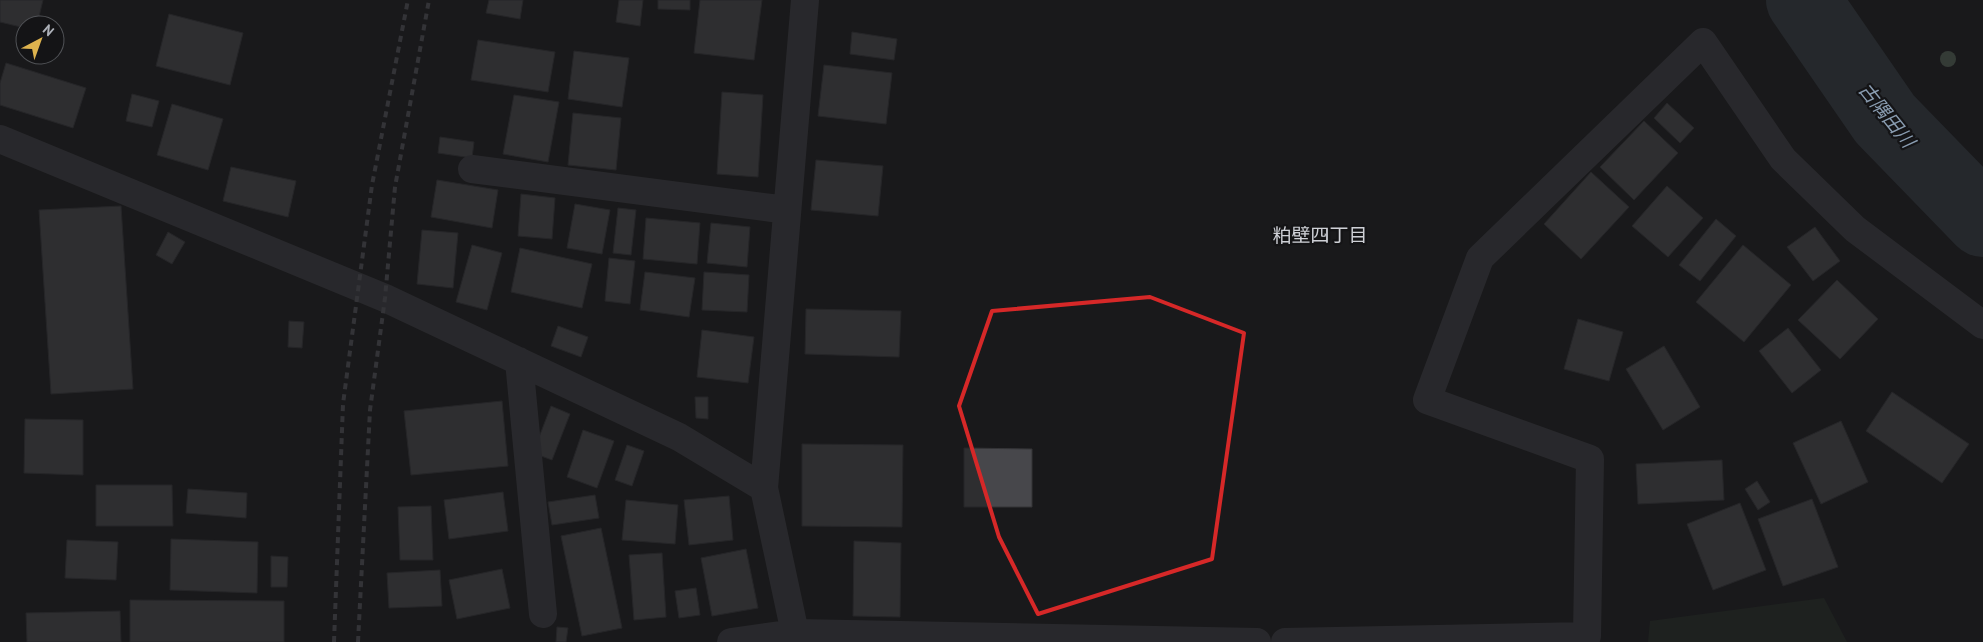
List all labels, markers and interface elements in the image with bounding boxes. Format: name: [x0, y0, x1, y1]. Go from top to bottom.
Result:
north arrow: [15, 15, 65, 65]
text: N: [39, 20, 58, 40]
water label: 古隅田川: [1854, 78, 1921, 154]
district label: 粕壁四丁目: [1272, 223, 1368, 247]

